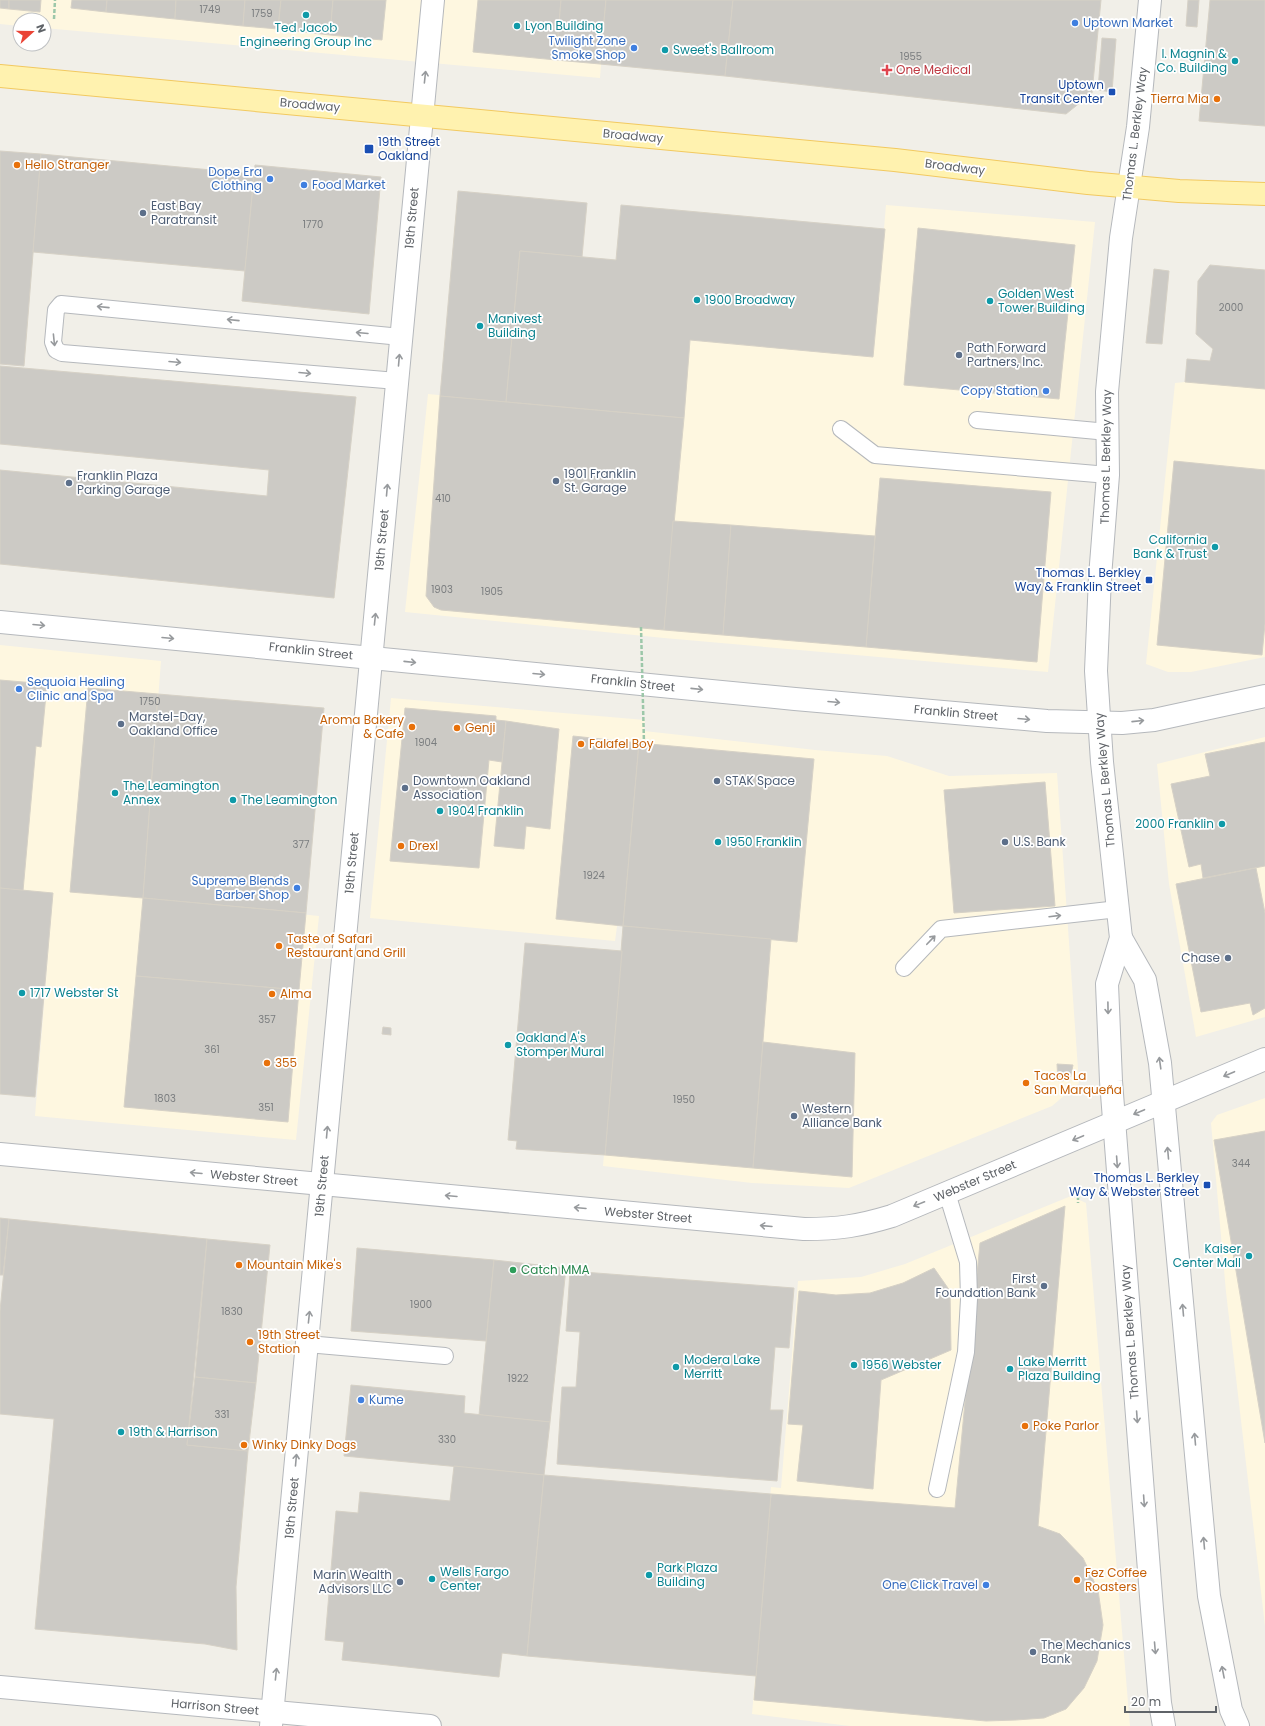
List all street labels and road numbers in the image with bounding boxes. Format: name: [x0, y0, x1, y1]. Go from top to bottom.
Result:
street label: Thomas L. Berkley Way: [1118, 66, 1151, 202]
street label: Broadway: [279, 93, 341, 116]
street label: Broadway: [602, 124, 664, 147]
street label: Broadway: [924, 154, 986, 179]
street label: 19th Street: [400, 186, 423, 249]
street label: Thomas L. Berkley Way: [1096, 389, 1115, 525]
street label: 19th Street: [370, 508, 393, 571]
street label: Franklin Street: [268, 638, 354, 663]
street label: Franklin Street: [590, 670, 676, 695]
street label: Franklin Street: [913, 700, 999, 725]
street label: Thomas L. Berkley Way: [1090, 712, 1119, 848]
street label: 19th Street: [340, 831, 363, 894]
street label: 19th Street: [310, 1154, 333, 1217]
street label: Webster Street: [931, 1155, 1019, 1206]
street label: Webster Street: [209, 1165, 299, 1190]
street label: Webster Street: [603, 1202, 693, 1227]
street label: Thomas L. Berkley Way: [1116, 1264, 1143, 1400]
street label: 19th Street: [280, 1476, 303, 1539]
street label: Harrison Street: [170, 1694, 260, 1719]

